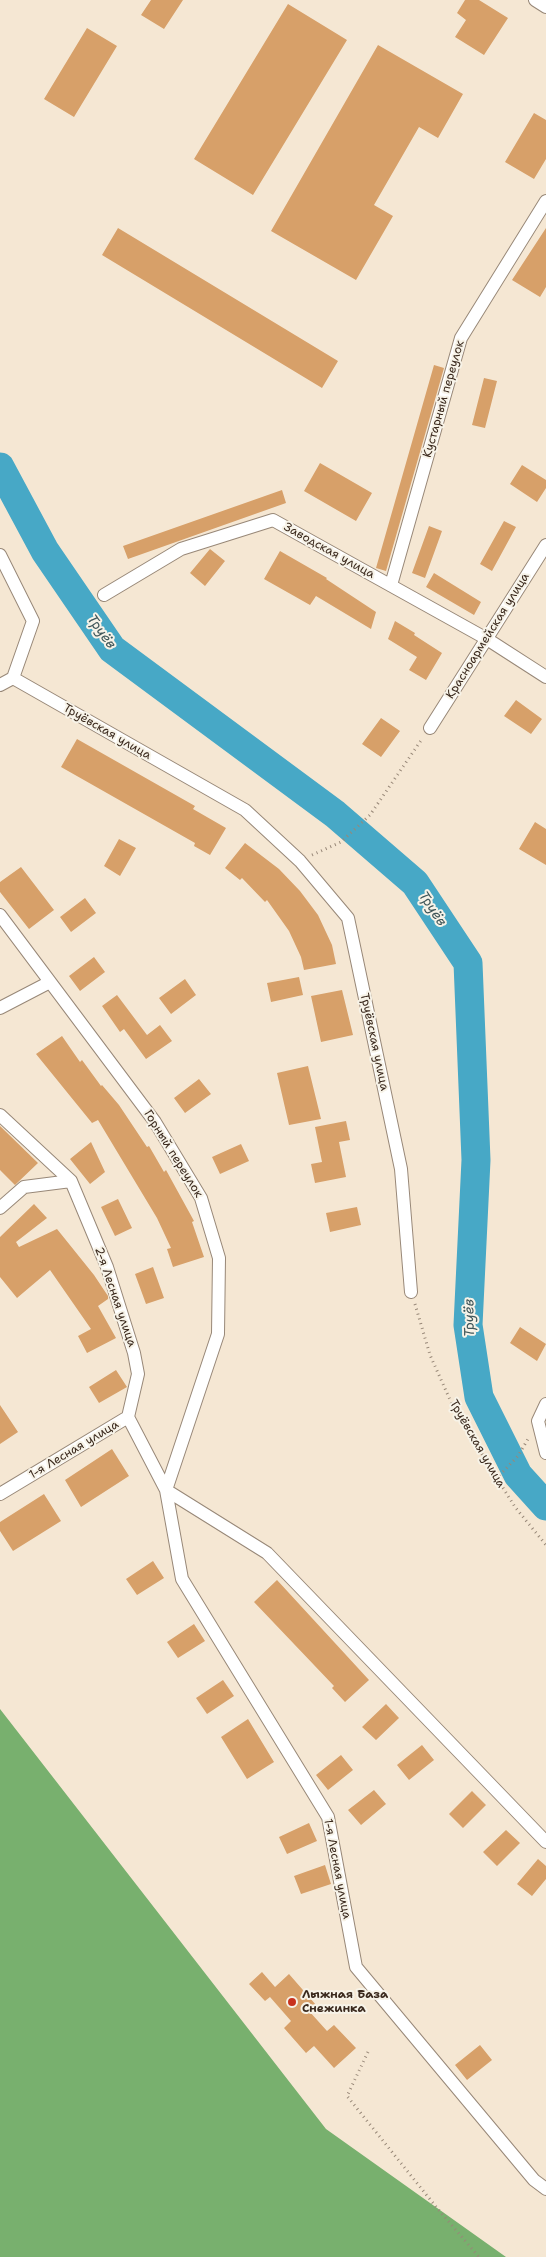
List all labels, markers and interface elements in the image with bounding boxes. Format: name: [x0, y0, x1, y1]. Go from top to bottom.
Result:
street label: Кустарный переулок: [420, 339, 468, 459]
street label: Заводская улица: [281, 520, 377, 582]
street label: Красноармейская улица: [443, 570, 533, 702]
water label: Труёв: [83, 612, 119, 652]
street label: Труёвская улица: [60, 701, 154, 763]
water label: Труёв: [414, 888, 450, 930]
street label: Труёвская улица: [357, 992, 391, 1092]
street label: Горный переулок: [140, 1108, 206, 1200]
street label: 2-я Лесная улица: [91, 1245, 139, 1349]
water label: Труёв: [461, 1299, 479, 1337]
street label: Труёвская улица: [446, 1397, 508, 1491]
street label: 1-я Лесная улица: [27, 1418, 121, 1482]
street label: 1-я Лесная улица: [320, 1818, 354, 1920]
place label: Лыжная База Снежинка: [302, 1988, 388, 2016]
marker: Лыжная База Снежинка: [286, 1996, 298, 2008]

